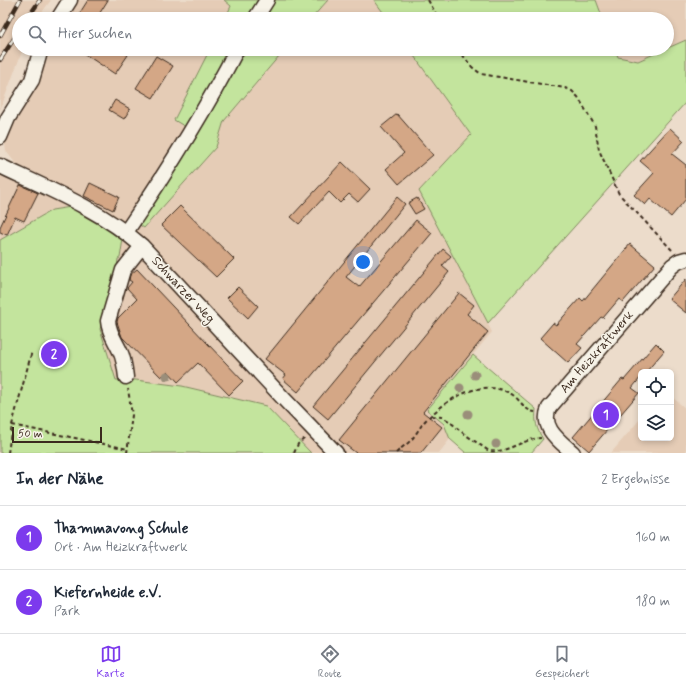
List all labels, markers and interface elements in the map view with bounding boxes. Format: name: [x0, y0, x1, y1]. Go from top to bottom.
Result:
search box: [12, 12, 674, 56]
icon: search: [26, 23, 48, 45]
text: Hier suchen: [58, 24, 132, 44]
your location: [353, 252, 373, 272]
street label: Schwarzer Weg: [147, 253, 219, 328]
street label: Am Heizkraftwerk: [556, 307, 638, 397]
pin: 2: [41, 339, 67, 369]
map controls: [638, 369, 674, 441]
button: locate: [638, 369, 674, 405]
pin: 1: [593, 400, 619, 430]
button: layers: [638, 405, 674, 441]
scale bar: [12, 425, 102, 444]
text: 50 m: [18, 427, 43, 441]
text: In der Nähe: [16, 468, 104, 490]
text: 2 Ergebnisse: [601, 471, 670, 488]
text: Thammavong Schule: [54, 519, 188, 539]
text: 1: [26, 529, 32, 546]
text: 160 m: [635, 529, 670, 546]
text: Ort · Am Heizkraftwerk: [54, 539, 188, 556]
text: Kiefernheide e.V.: [54, 583, 161, 603]
text: 2: [26, 593, 32, 610]
text: 180 m: [635, 593, 670, 610]
text: Park: [54, 603, 80, 620]
tab: Karte: [97, 643, 125, 681]
tab: Route: [318, 643, 342, 681]
tab: Gespeichert: [535, 643, 589, 681]

